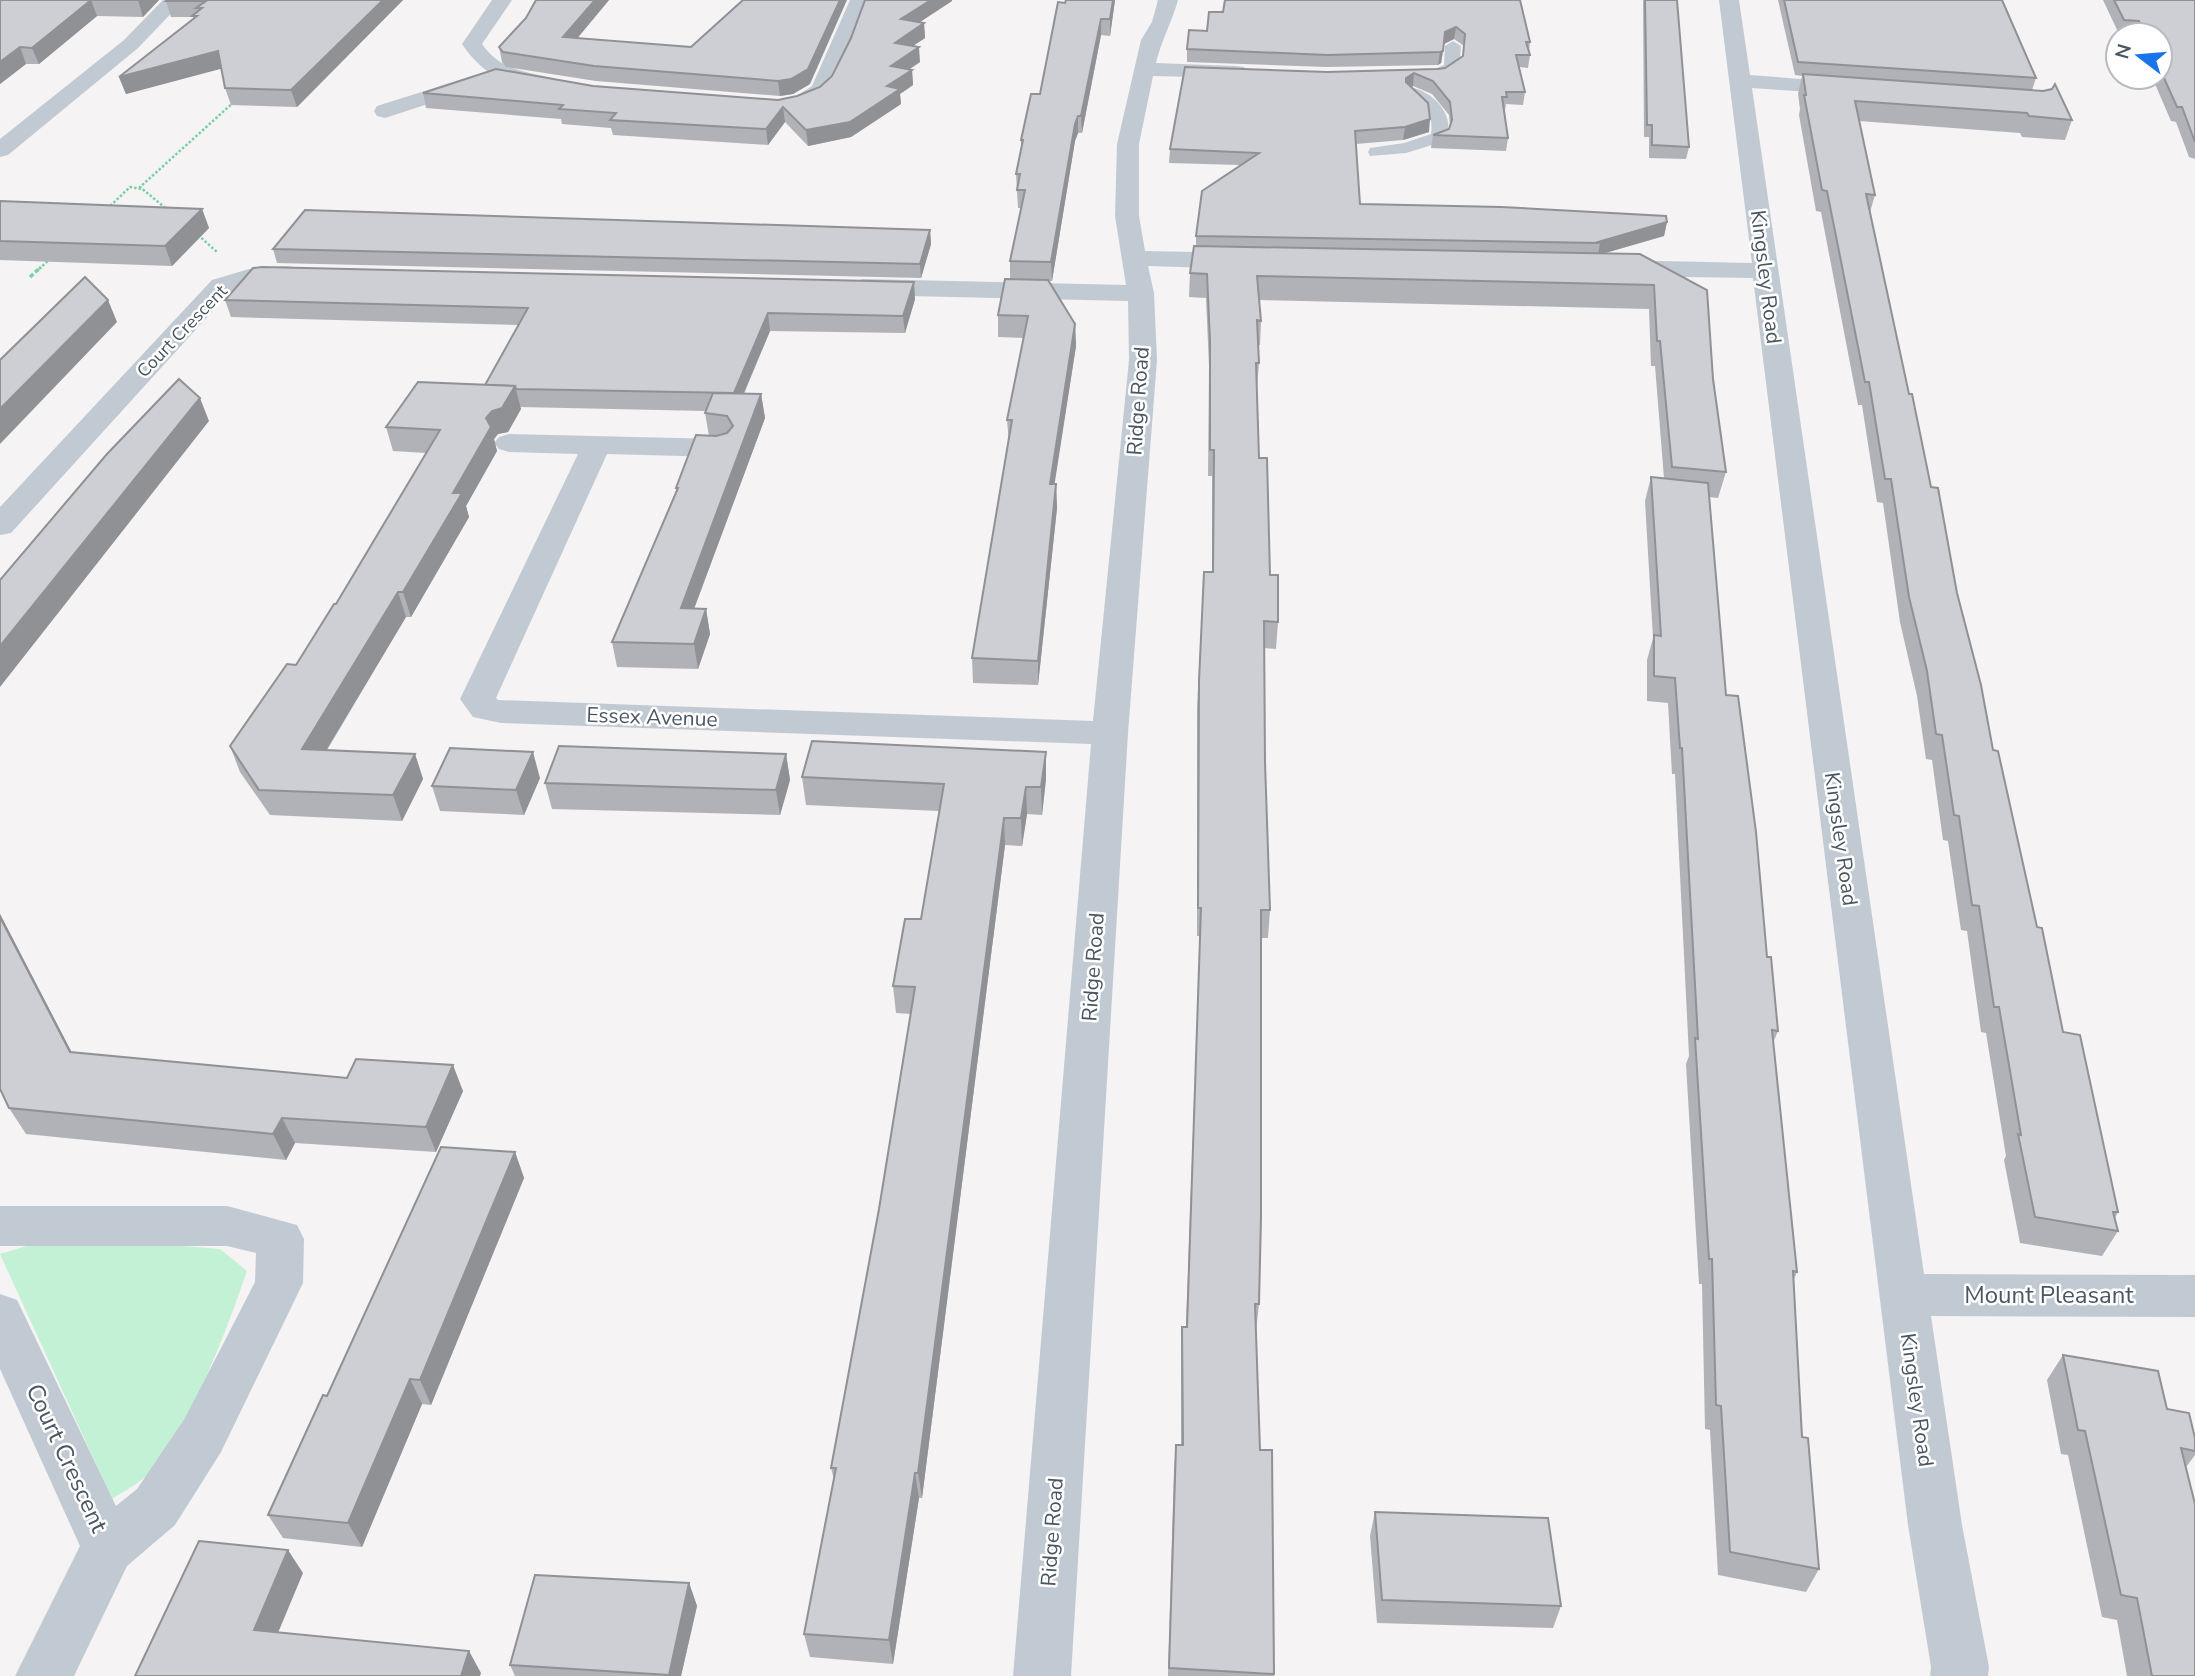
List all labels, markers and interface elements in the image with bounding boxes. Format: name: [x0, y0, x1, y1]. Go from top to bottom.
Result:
north arrow: [2104, 21, 2174, 91]
text: N: [2109, 41, 2138, 62]
street label: Kingsley Road: [1744, 209, 1788, 345]
street label: Court Crescent: [132, 279, 233, 383]
street label: Ridge Road: [1120, 346, 1156, 456]
street label: Essex Avenue: [586, 701, 718, 733]
street label: Kingsley Road: [1818, 770, 1864, 908]
street label: Ridge Road: [1075, 912, 1111, 1022]
street label: Mount Pleasant: [1964, 1279, 2134, 1311]
street label: Kingsley Road: [1894, 1331, 1940, 1469]
street label: Court Crescent: [19, 1379, 116, 1538]
street label: Ridge Road: [1034, 1477, 1070, 1587]

